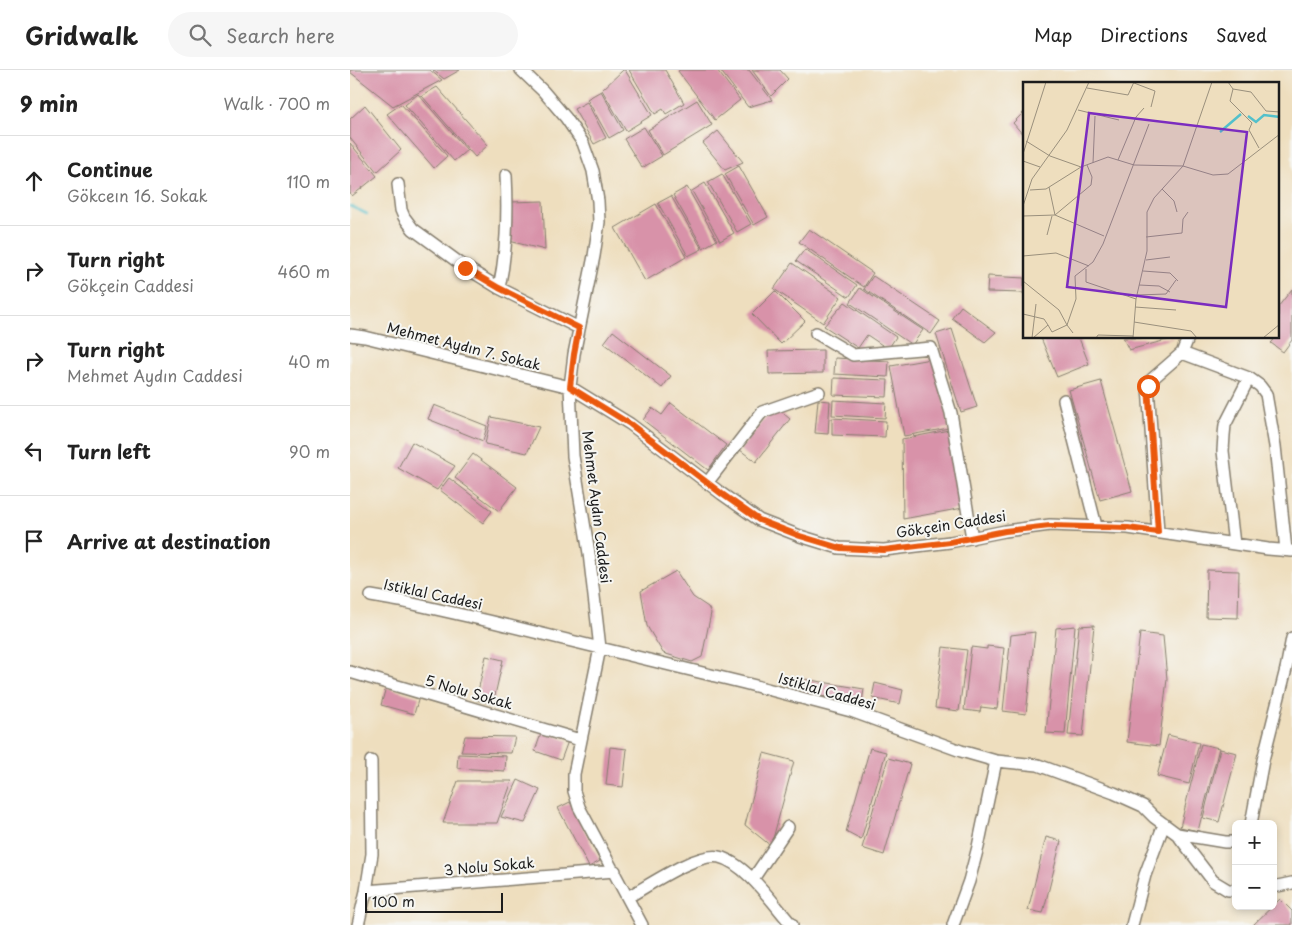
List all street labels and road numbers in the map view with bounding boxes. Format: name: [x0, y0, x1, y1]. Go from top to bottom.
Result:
street label: Mehmet Aydın 7. Sokak: [385, 317, 543, 375]
street label: Mehmet Aydın Caddesi: [577, 429, 617, 585]
street label: Gökçein Caddesi: [895, 505, 1007, 543]
street label: Istiklal Caddesi: [382, 573, 484, 615]
street label: Istiklal Caddesi: [776, 667, 878, 715]
street label: 5 Nolu Sokak: [423, 669, 515, 715]
street label: 3 Nolu Sokak: [443, 852, 535, 880]

